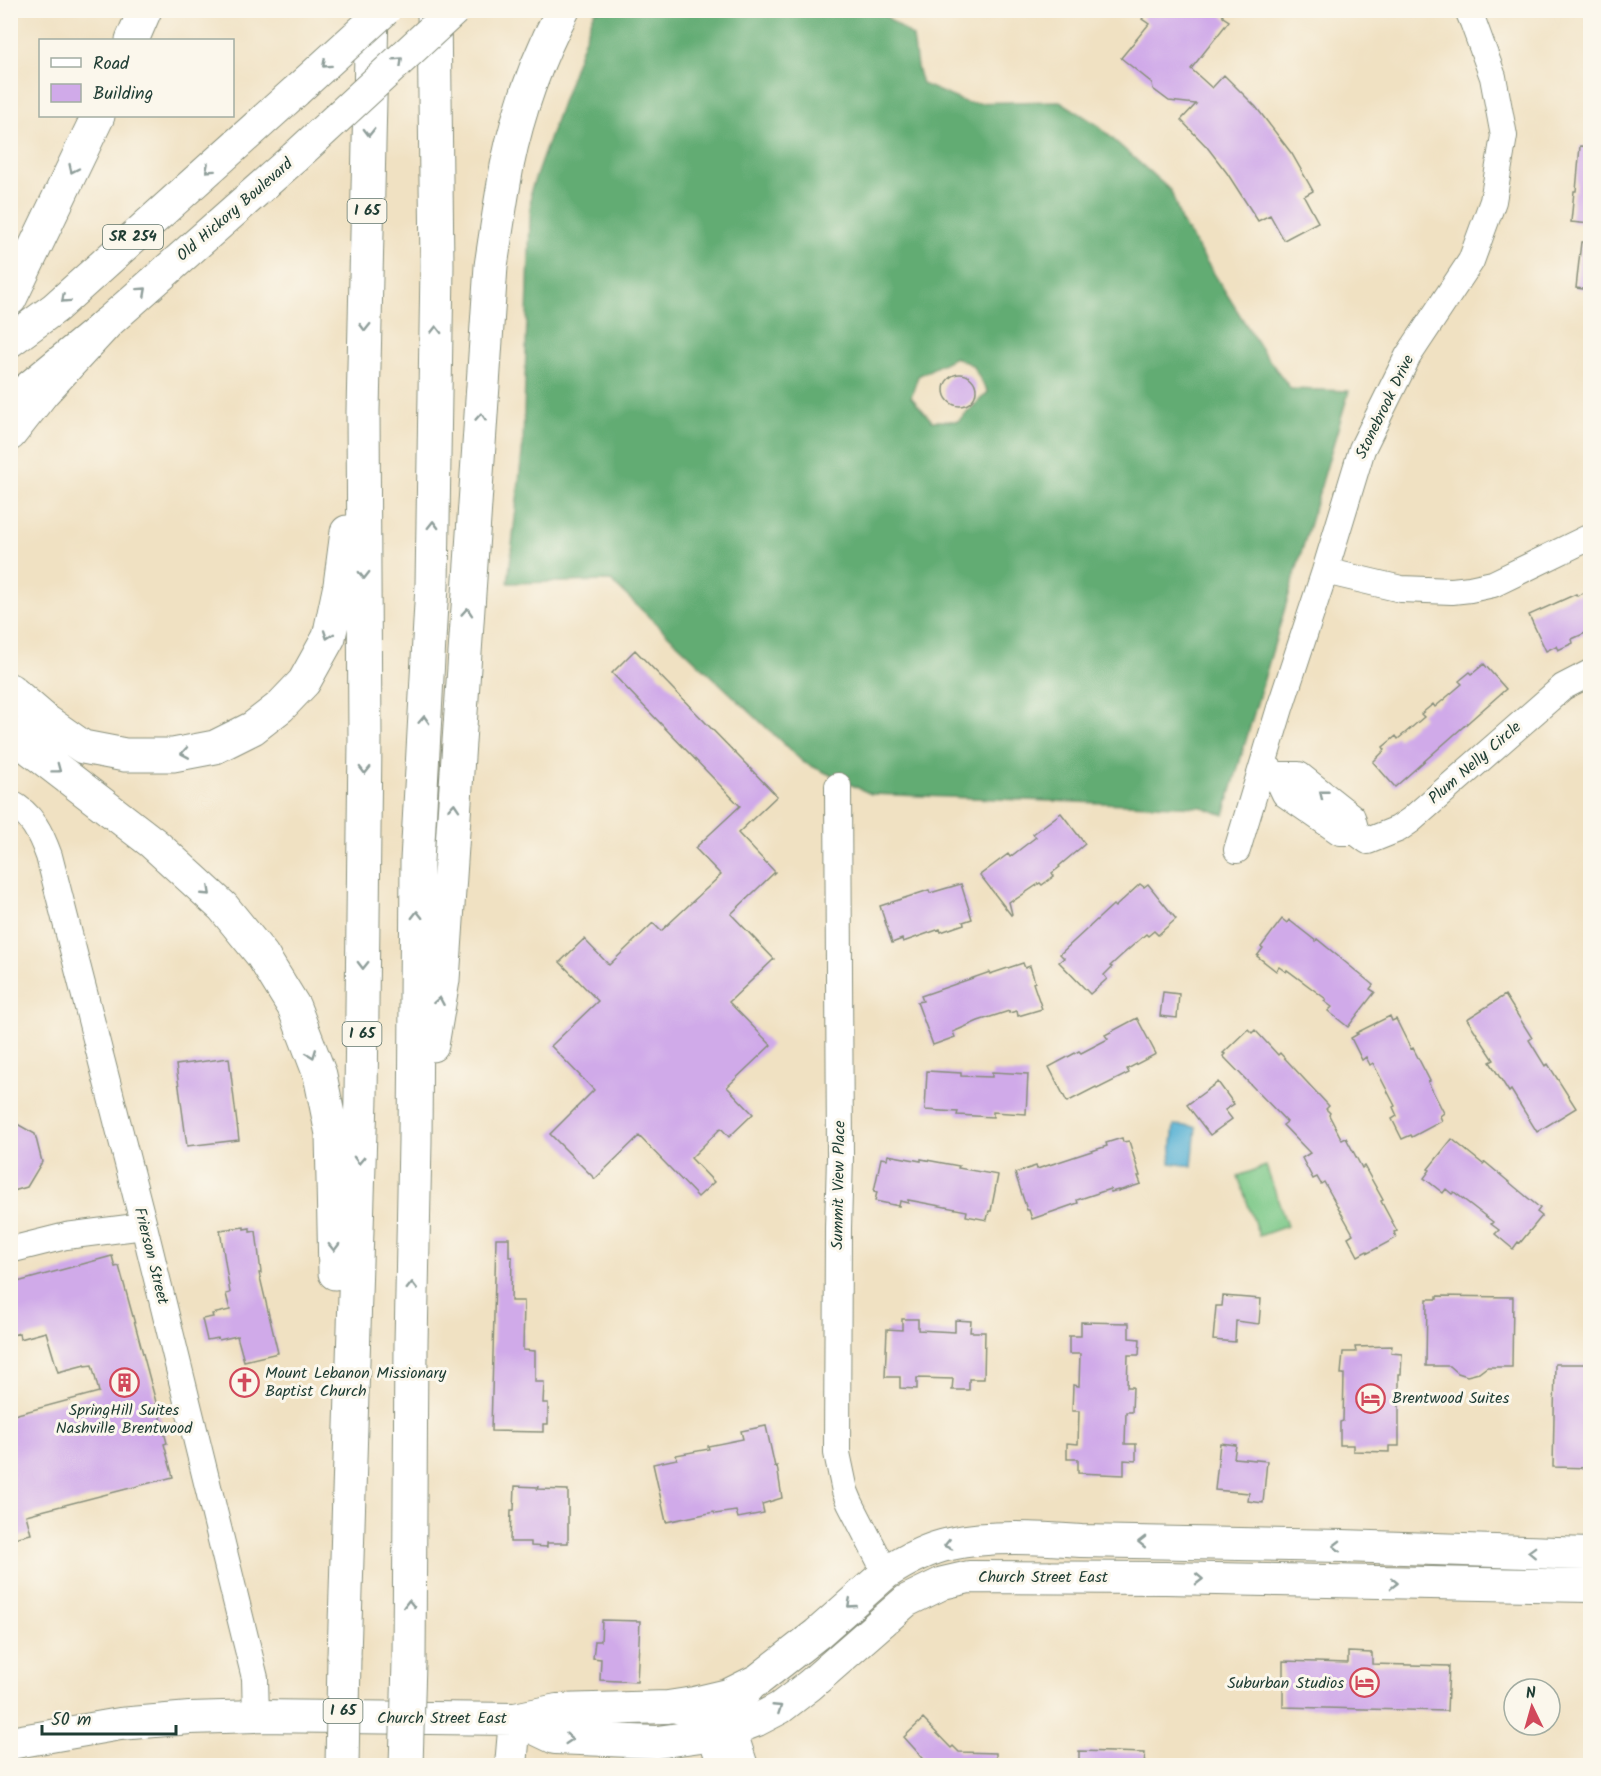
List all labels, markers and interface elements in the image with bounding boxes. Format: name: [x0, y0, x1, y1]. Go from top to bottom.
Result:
legend: [39, 39, 234, 117]
text: Road: [93, 50, 130, 79]
one-way arrow: [322, 57, 333, 68]
one-way arrow: [393, 57, 403, 68]
text: Building: [93, 80, 153, 109]
one-way arrow: [363, 127, 375, 136]
street label: Old Hickory Boulevard: [171, 152, 300, 268]
one-way arrow: [69, 162, 81, 173]
one-way arrow: [206, 162, 216, 173]
road number: I 65: [348, 199, 386, 223]
road number: SR 254: [103, 225, 163, 249]
one-way arrow: [136, 287, 147, 298]
one-way arrow: [61, 292, 71, 303]
one-way arrow: [359, 322, 371, 331]
one-way arrow: [430, 326, 442, 335]
street label: Stonebrook Drive: [1349, 351, 1421, 463]
one-way arrow: [474, 413, 487, 422]
one-way arrow: [427, 521, 439, 530]
one-way arrow: [358, 570, 370, 579]
one-way arrow: [461, 607, 474, 616]
one-way arrow: [323, 629, 336, 640]
street label: Plum Nelly Circle: [1423, 715, 1527, 811]
one-way arrow: [418, 716, 431, 725]
one-way arrow: [181, 746, 191, 759]
one-way arrow: [50, 761, 61, 772]
one-way arrow: [359, 765, 371, 774]
one-way arrow: [1318, 791, 1329, 802]
one-way arrow: [448, 802, 461, 811]
one-way arrow: [200, 885, 211, 896]
one-way arrow: [410, 910, 423, 919]
one-way arrow: [356, 960, 369, 969]
one-way arrow: [432, 996, 445, 1006]
road number: I 65: [342, 1022, 382, 1046]
one-way arrow: [305, 1048, 317, 1059]
street label: Summit View Place: [825, 1120, 853, 1250]
one-way arrow: [353, 1155, 365, 1164]
street label: Frierson Street: [127, 1205, 175, 1308]
one-way arrow: [328, 1242, 341, 1251]
one-way arrow: [406, 1281, 418, 1290]
place label: Mount Lebanon Missionary Baptist Church: [265, 1361, 447, 1404]
building icon: SpringHill Suites Nashville Brentwood: [108, 1366, 140, 1398]
church icon: Mount Lebanon Missionary Baptist Church: [228, 1366, 260, 1398]
hotel icon: Brentwood Suites: [1355, 1382, 1387, 1414]
place label: Brentwood Suites: [1392, 1386, 1509, 1411]
place label: SpringHill Suites Nashville Brentwood: [56, 1398, 193, 1441]
one-way arrow: [1138, 1536, 1147, 1548]
one-way arrow: [943, 1537, 953, 1550]
one-way arrow: [1333, 1540, 1342, 1552]
one-way arrow: [1528, 1546, 1537, 1559]
street label: Church Street East: [978, 1565, 1109, 1590]
one-way arrow: [1195, 1572, 1204, 1585]
one-way arrow: [1390, 1577, 1399, 1589]
one-way arrow: [847, 1597, 858, 1608]
one-way arrow: [403, 1599, 415, 1608]
hotel icon: Suburban Studios: [1349, 1667, 1381, 1699]
place label: Suburban Studios: [1227, 1671, 1344, 1696]
north arrow: [1502, 1677, 1562, 1737]
text: N: [1525, 1681, 1537, 1706]
scale bar: [42, 1698, 176, 1736]
road number: I 65: [324, 1699, 362, 1723]
one-way arrow: [772, 1704, 783, 1715]
text: 50 m: [51, 1706, 91, 1735]
street label: Church Street East: [377, 1706, 508, 1731]
one-way arrow: [564, 1732, 573, 1745]

